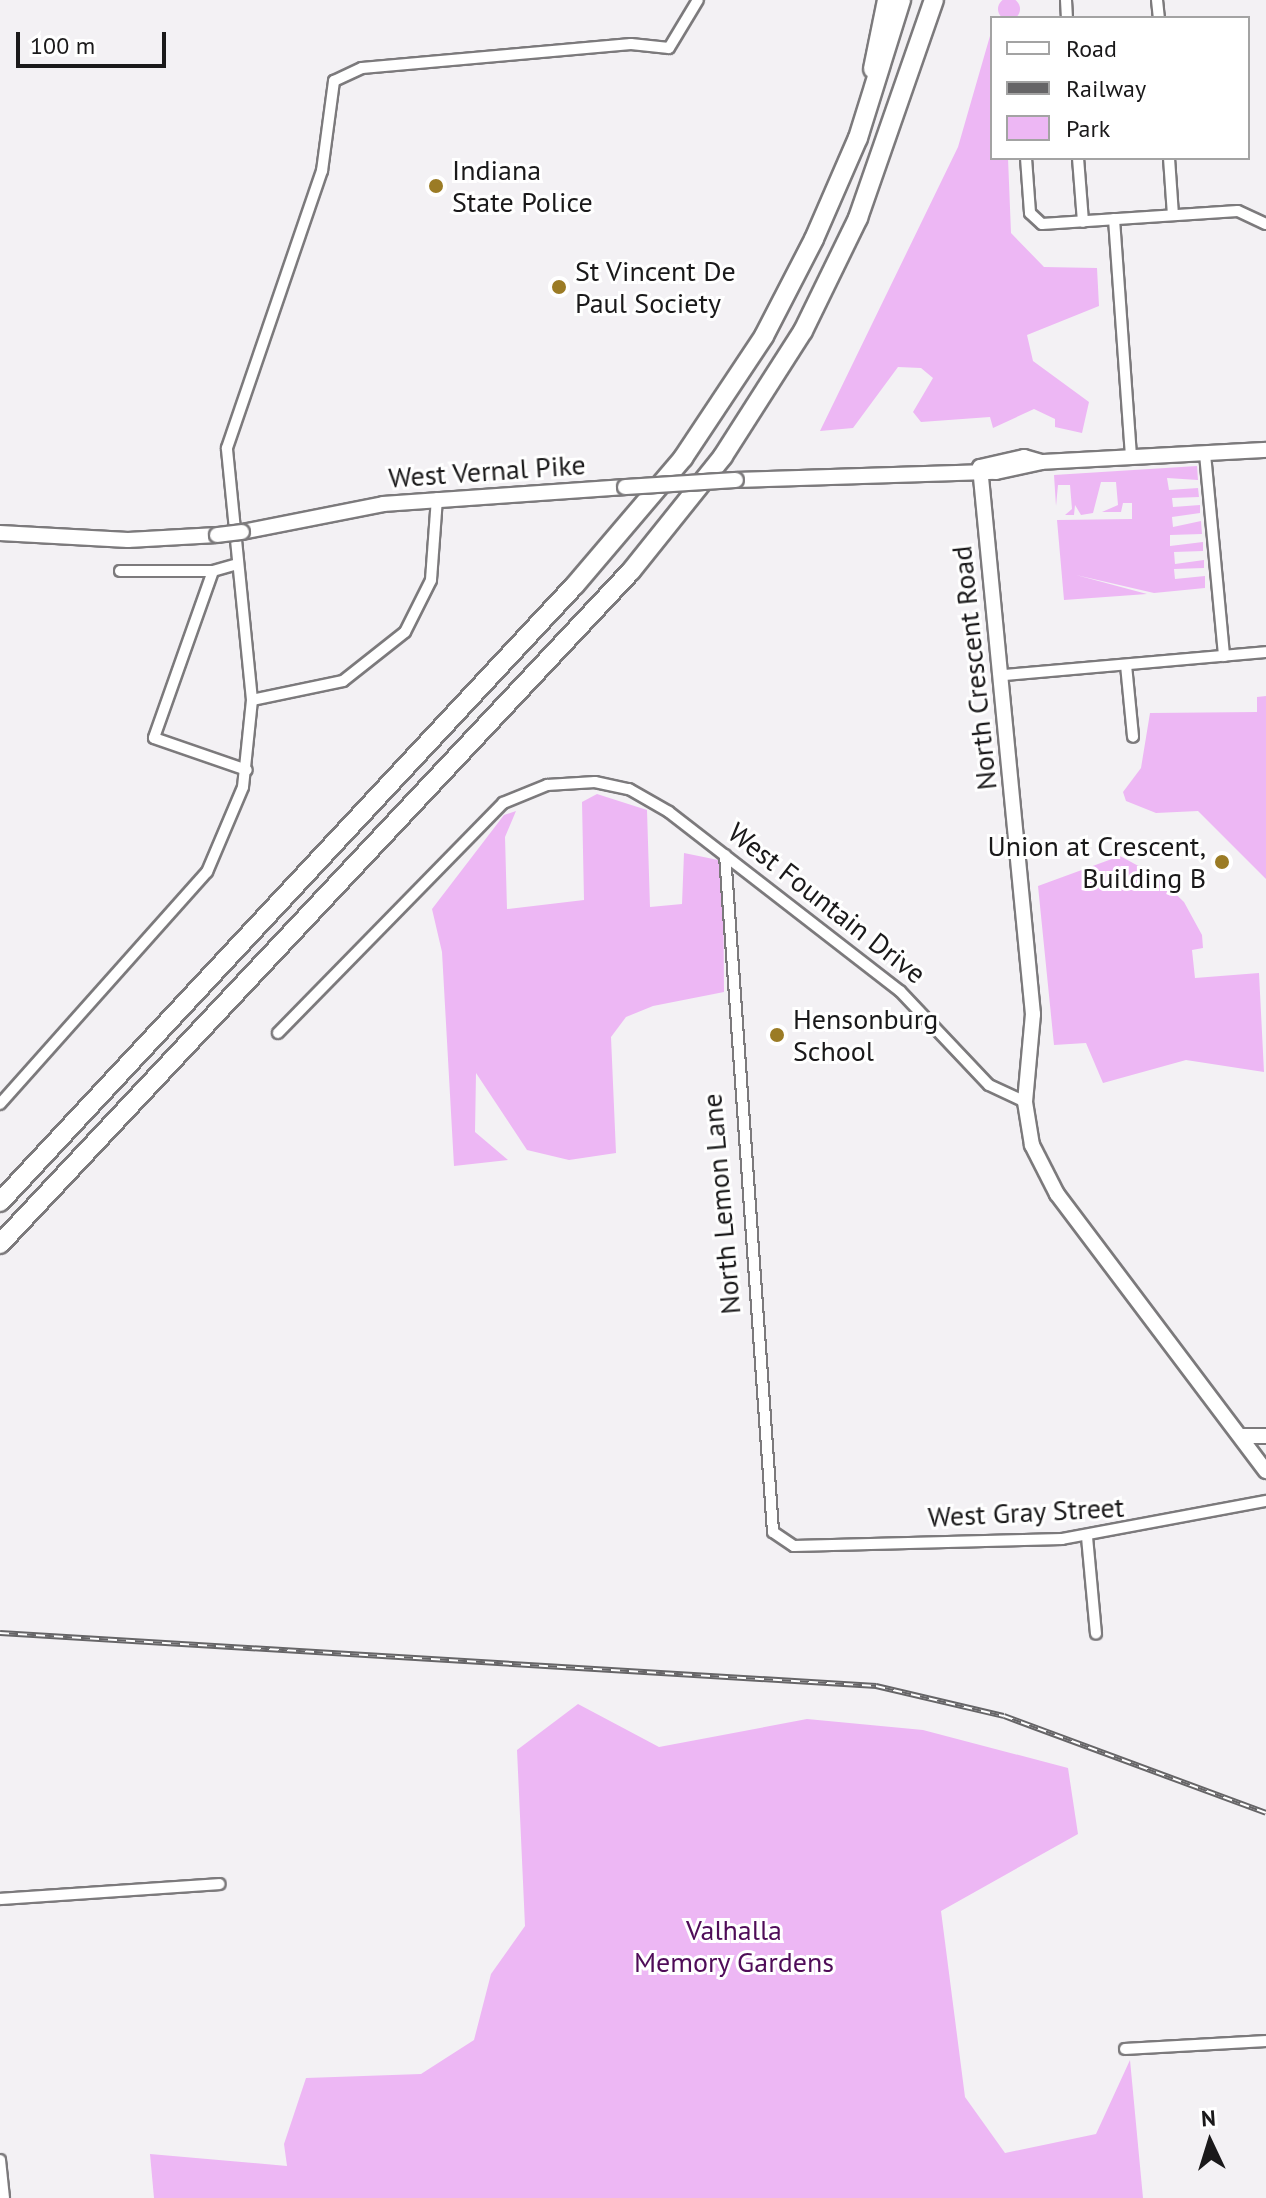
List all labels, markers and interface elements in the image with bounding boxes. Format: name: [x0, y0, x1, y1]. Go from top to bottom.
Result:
scale bar: [20, 16, 170, 66]
legend: [990, 16, 1250, 160]
text: 100 m: [30, 30, 95, 61]
text: Road: [1066, 33, 1117, 64]
text: Railway: [1066, 73, 1146, 104]
text: Park: [1066, 113, 1110, 144]
place label: Indiana State Police: [452, 153, 593, 219]
marker: Indiana State Police: [427, 177, 445, 195]
place label: St Vincent De Paul Society: [575, 254, 737, 320]
marker: St Vincent De Paul Society: [550, 278, 568, 296]
street label: West Vernal Pike: [387, 447, 587, 495]
street label: North Crescent Road: [944, 544, 1004, 792]
street label: West Fountain Drive: [722, 815, 932, 991]
place label: Union at Crescent, Building B: [987, 829, 1206, 895]
marker: Union at Crescent, Building B: [1213, 853, 1231, 871]
place label: Hensonburg School: [793, 1002, 938, 1068]
marker: Hensonburg School: [768, 1026, 786, 1044]
street label: North Lemon Lane: [695, 1092, 747, 1316]
street label: West Gray Street: [926, 1490, 1126, 1534]
park label: Valhalla Memory Gardens: [633, 1913, 835, 1979]
north arrow: [1170, 2102, 1250, 2182]
text: N: [1200, 2104, 1217, 2133]

